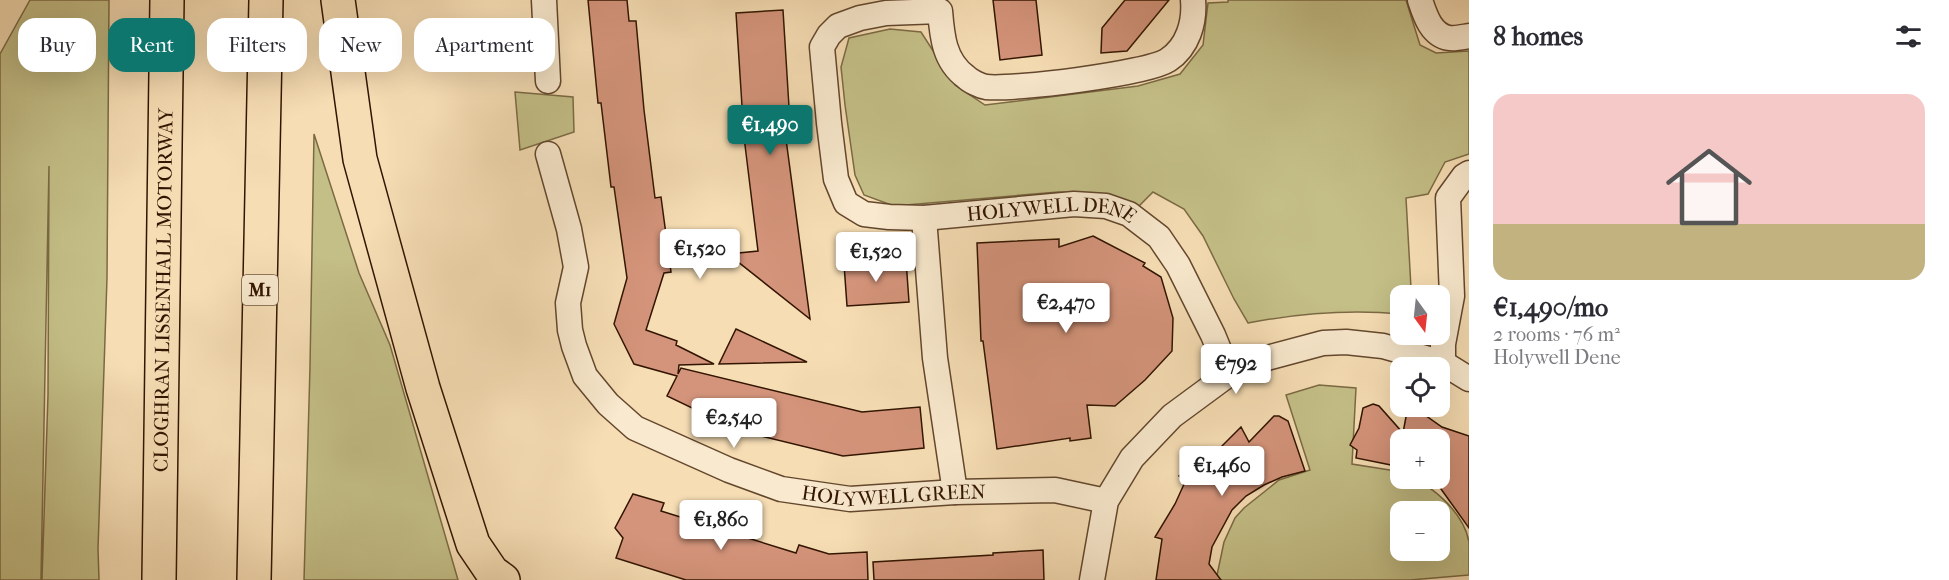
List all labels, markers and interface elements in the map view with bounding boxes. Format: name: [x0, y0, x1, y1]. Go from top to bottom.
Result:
chip: Buy: [18, 18, 96, 72]
chip: Rent: [108, 18, 195, 72]
chip: Filters: [207, 18, 307, 72]
chip: New: [319, 18, 402, 72]
chip: Apartment: [414, 18, 555, 72]
icon: filters: [1892, 20, 1925, 53]
text: 8 homes: [1493, 21, 1583, 52]
pin: €1,490: [721, 105, 819, 156]
street label: CLOGHRAN LISSENHALL MOTORWAY: [149, 106, 178, 472]
text: €1,490: [741, 113, 799, 136]
icon: home: [1655, 133, 1763, 241]
street label: HOLYWELL DENE: [965, 193, 1141, 228]
pin: €1,520: [651, 229, 749, 280]
pin: €1,520: [827, 232, 925, 283]
text: €1,520: [674, 237, 726, 260]
text: €1,520: [850, 240, 902, 263]
road number: M1: [242, 275, 278, 305]
pin: €2,470: [1017, 283, 1115, 334]
north arrow: [1390, 285, 1450, 345]
map controls: [1390, 285, 1450, 561]
text: €2,470: [1037, 291, 1095, 314]
text: €1,490/mo: [1493, 292, 1608, 323]
text: 2 rooms · 76 m²: [1493, 323, 1620, 346]
pin: €792: [1200, 344, 1272, 395]
text: Holywell Dene: [1493, 346, 1621, 369]
text: €792: [1215, 352, 1257, 375]
button: locate: [1390, 357, 1450, 417]
pin: €2,540: [685, 398, 783, 449]
text: €2,540: [706, 406, 762, 429]
button: +: [1390, 429, 1450, 489]
pin: €1,460: [1173, 446, 1271, 497]
text: €1,460: [1193, 454, 1251, 477]
street label: HOLYWELL GREEN: [800, 480, 986, 511]
pin: €1,860: [672, 500, 770, 551]
button: −: [1390, 501, 1450, 561]
text: €1,860: [693, 508, 749, 531]

